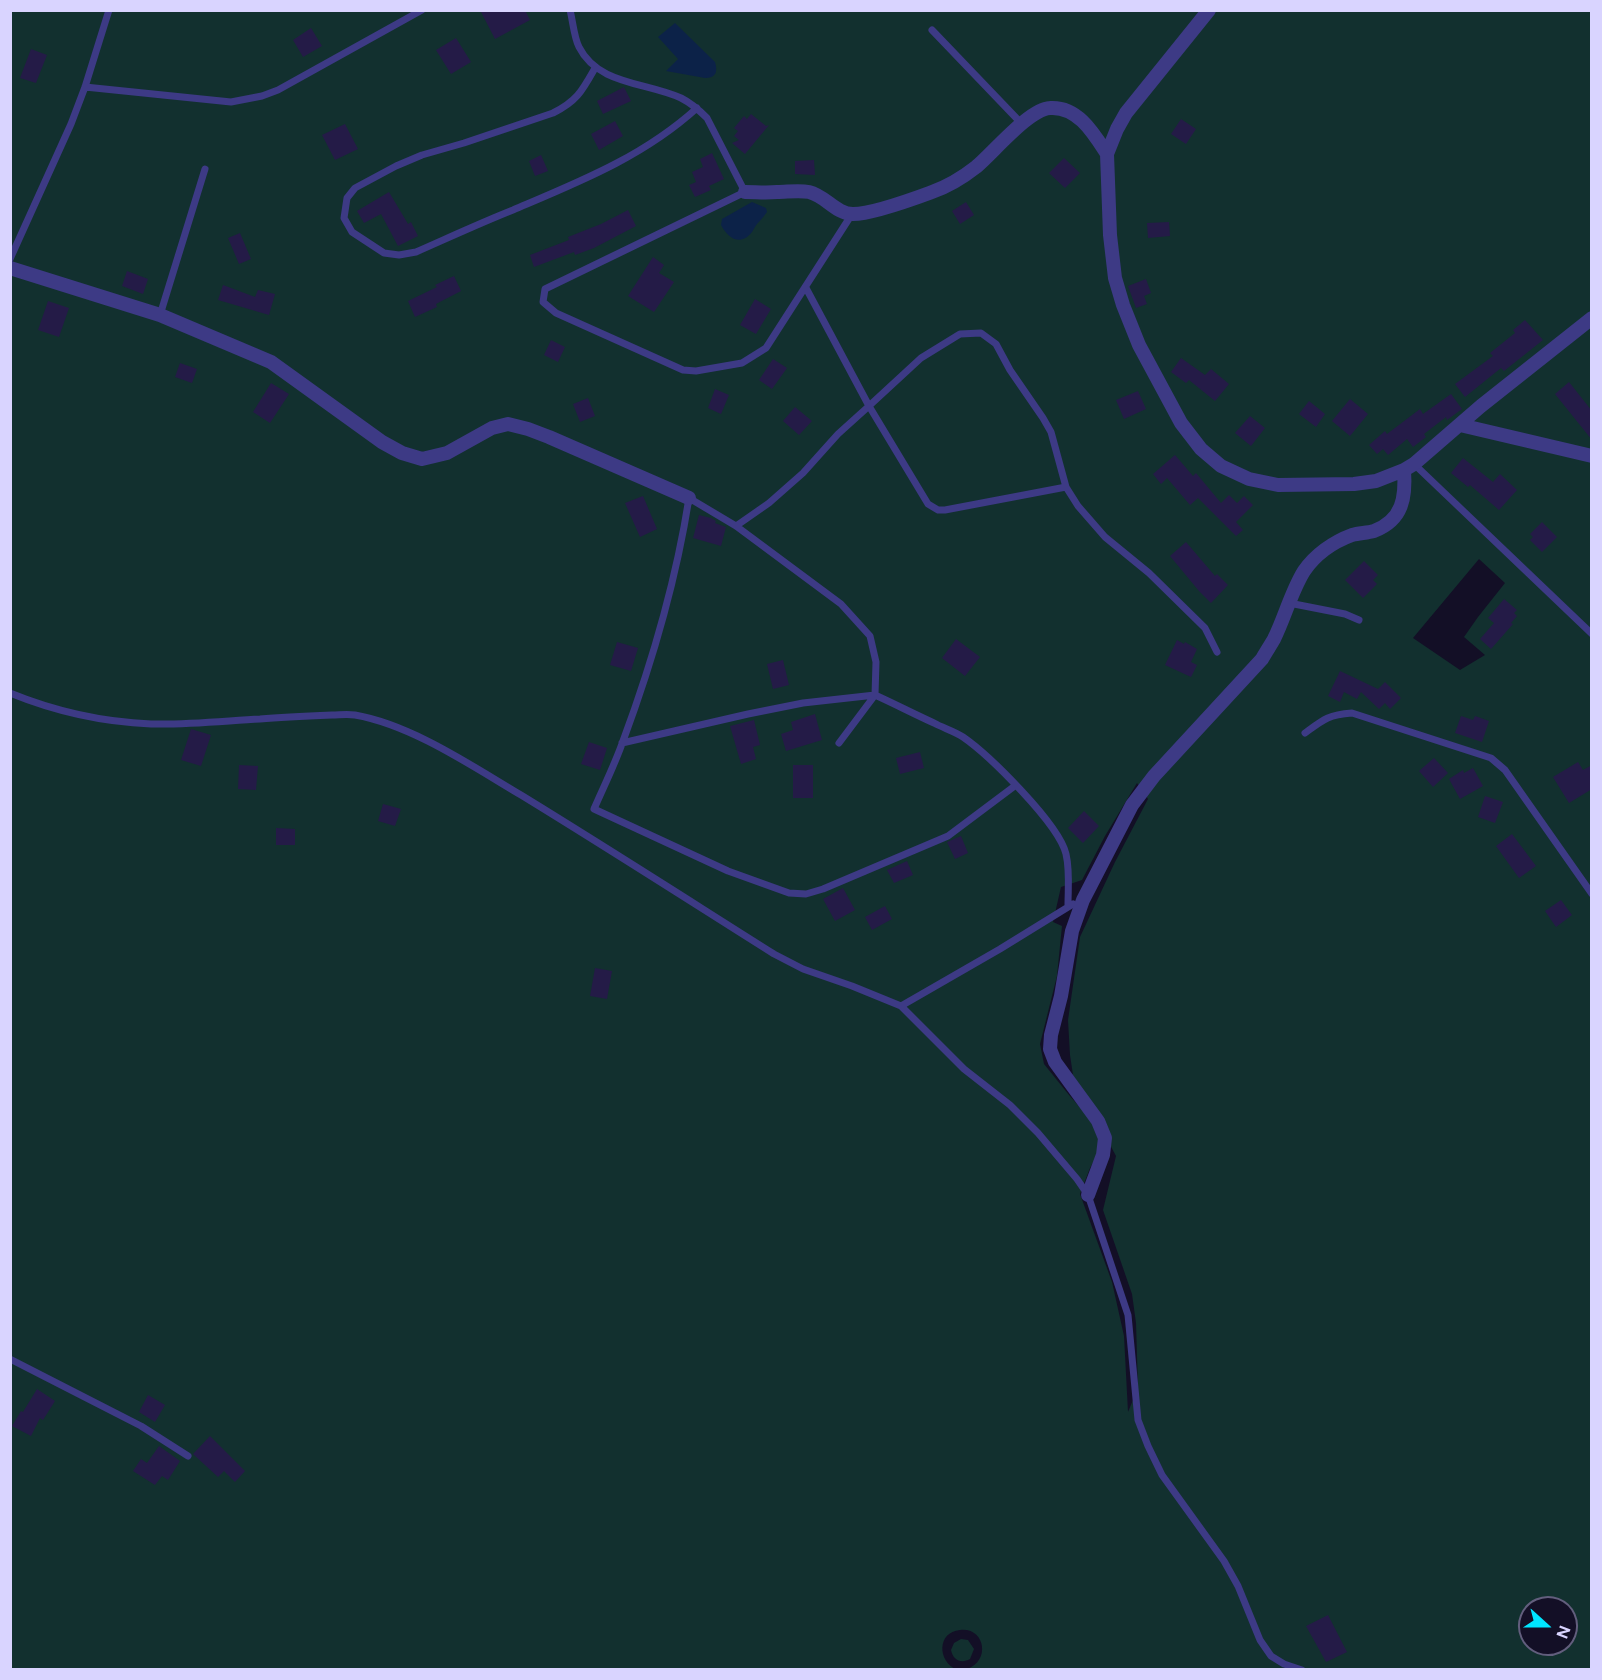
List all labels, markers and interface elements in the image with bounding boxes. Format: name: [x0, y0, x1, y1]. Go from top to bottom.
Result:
north arrow: [1518, 1596, 1578, 1656]
text: N: [1552, 1623, 1574, 1641]

